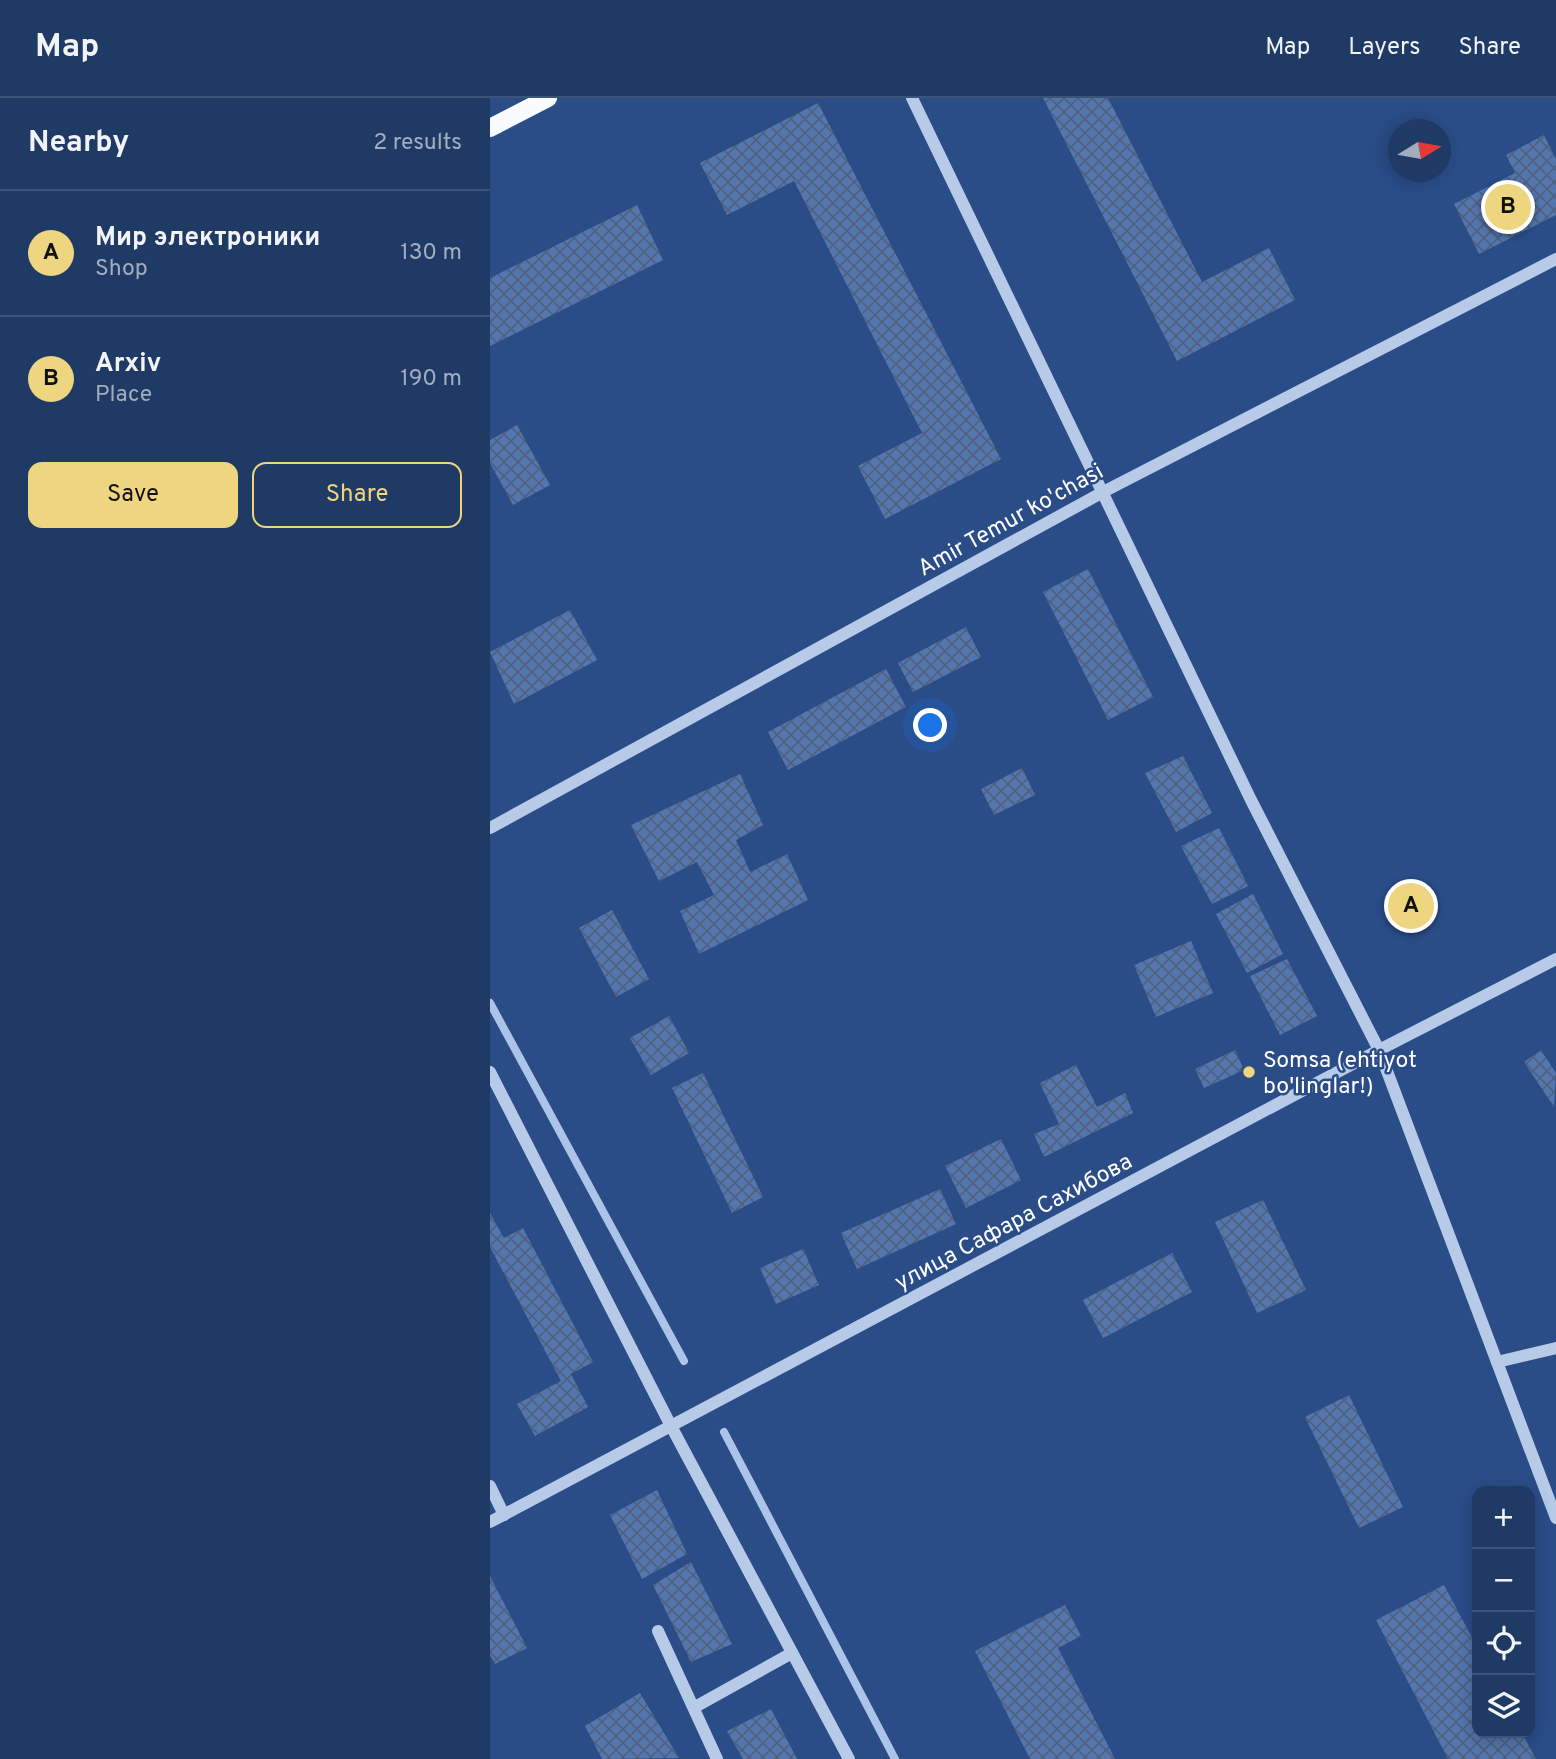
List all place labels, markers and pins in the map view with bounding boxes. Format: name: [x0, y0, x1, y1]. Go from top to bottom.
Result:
pin: B: [1485, 181, 1531, 233]
pin: A: [1388, 880, 1434, 932]
place label: Somsa (ehtiyot bo'linglar!): [1263, 1047, 1417, 1102]
marker: Somsa (ehtiyot bo'linglar!): [1241, 1064, 1257, 1080]

